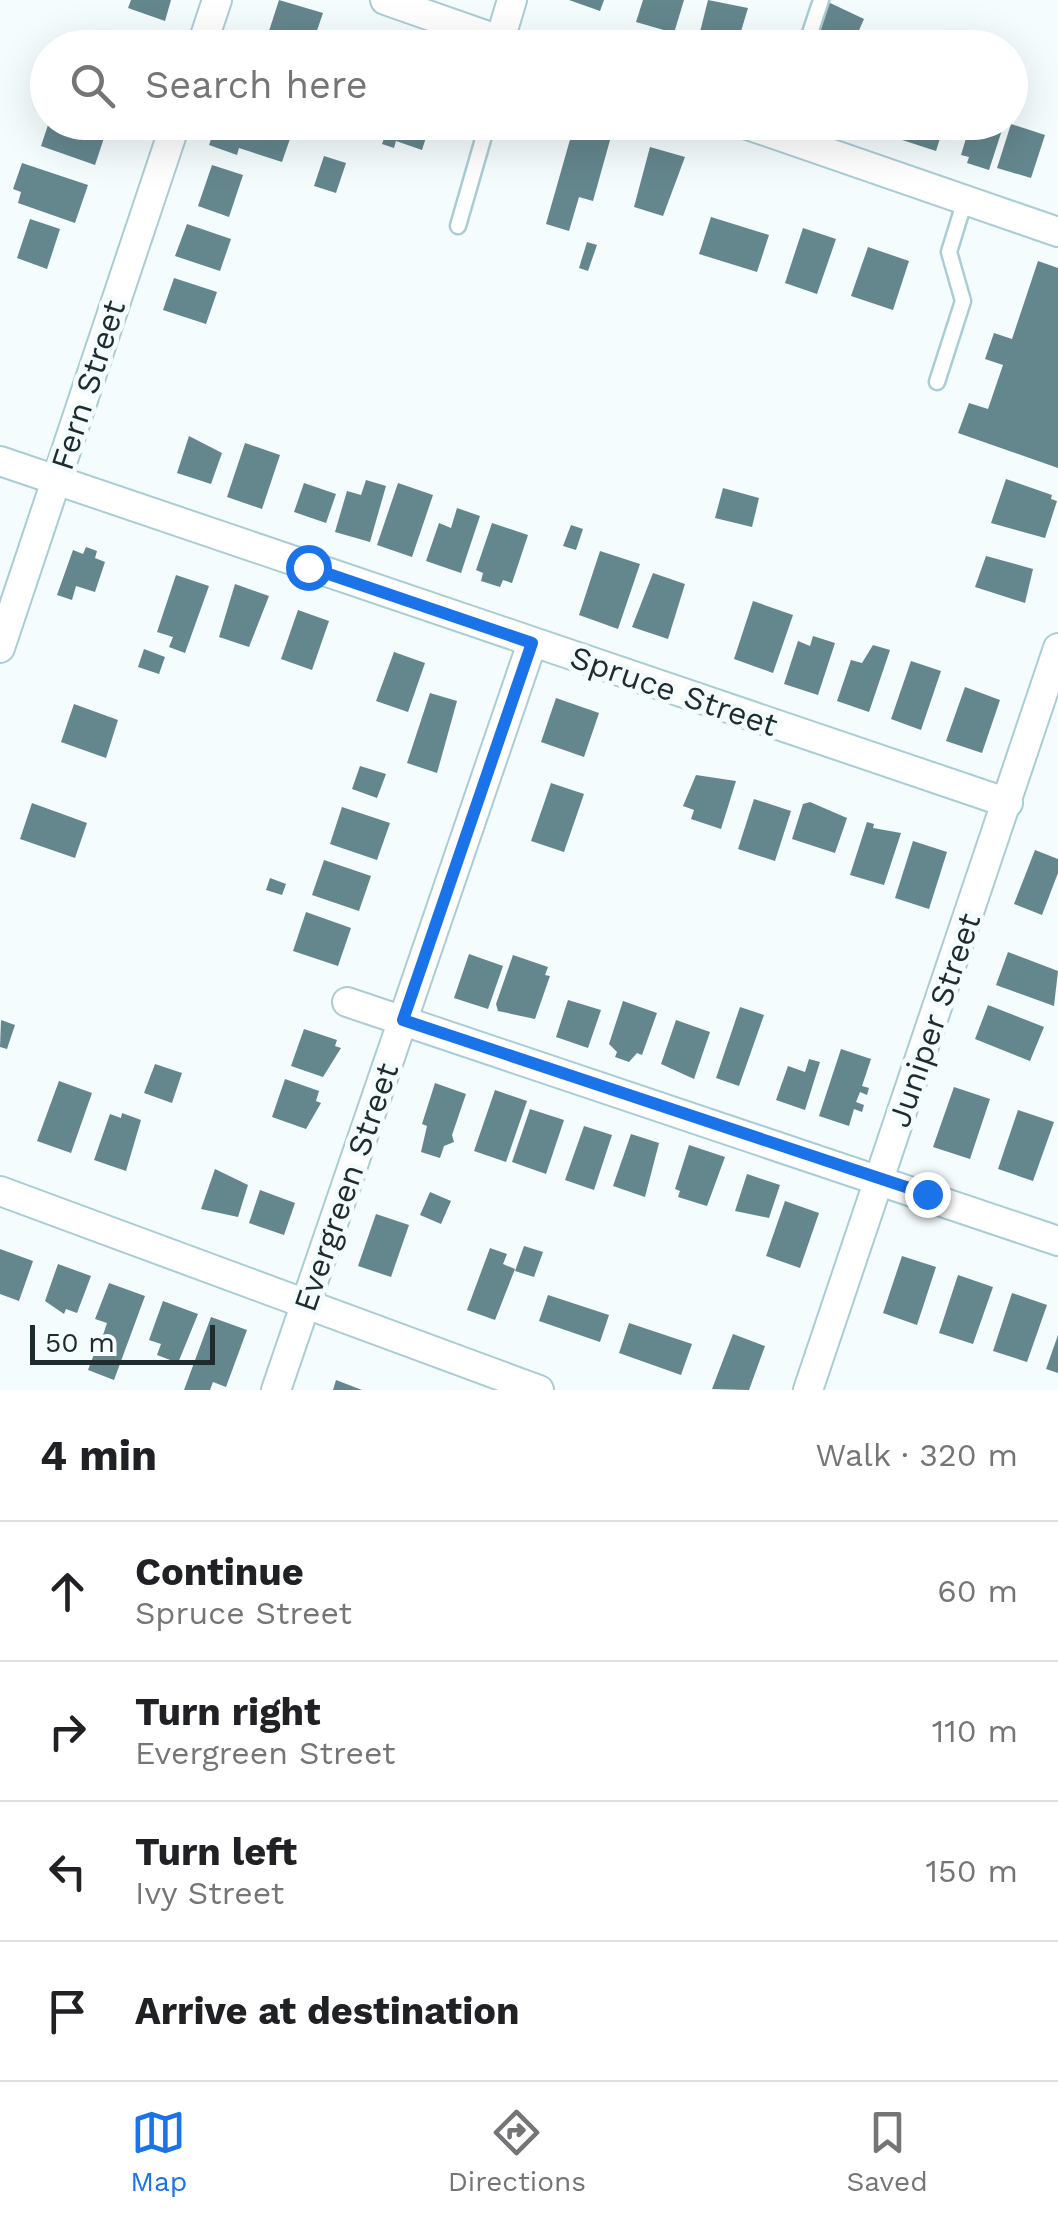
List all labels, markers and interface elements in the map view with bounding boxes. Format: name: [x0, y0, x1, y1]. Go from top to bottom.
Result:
search box: [30, 30, 1028, 140]
icon: search: [65, 58, 120, 113]
text: Search here: [145, 63, 368, 107]
street label: Fern Street: [43, 295, 133, 475]
route start: [286, 545, 332, 591]
street label: Spruce Street: [565, 638, 783, 744]
street label: Juniper Street: [880, 908, 988, 1132]
street label: Evergreen Street: [286, 1058, 406, 1316]
route end: [905, 1172, 951, 1218]
scale bar: [30, 1320, 215, 1364]
text: 50 m: [45, 1326, 115, 1359]
text: 4 min: [40, 1431, 157, 1480]
text: Walk · 320 m: [816, 1436, 1018, 1474]
text: Continue: [135, 1550, 304, 1594]
icon: ahead: [40, 1564, 95, 1619]
text: 60 m: [937, 1572, 1018, 1610]
text: Spruce Street: [135, 1594, 352, 1632]
text: Turn right: [135, 1690, 321, 1734]
icon: right: [40, 1704, 95, 1759]
text: 110 m: [932, 1712, 1018, 1750]
text: Evergreen Street: [135, 1734, 395, 1772]
text: Turn left: [135, 1830, 297, 1874]
icon: left: [40, 1844, 95, 1899]
text: 150 m: [926, 1852, 1018, 1890]
text: Ivy Street: [135, 1874, 284, 1912]
icon: arrive: [40, 1984, 95, 2039]
text: Arrive at destination: [135, 1989, 520, 2033]
tab: Map: [130, 2105, 187, 2198]
tab: Directions: [448, 2105, 586, 2198]
tab: Saved: [846, 2105, 928, 2198]

